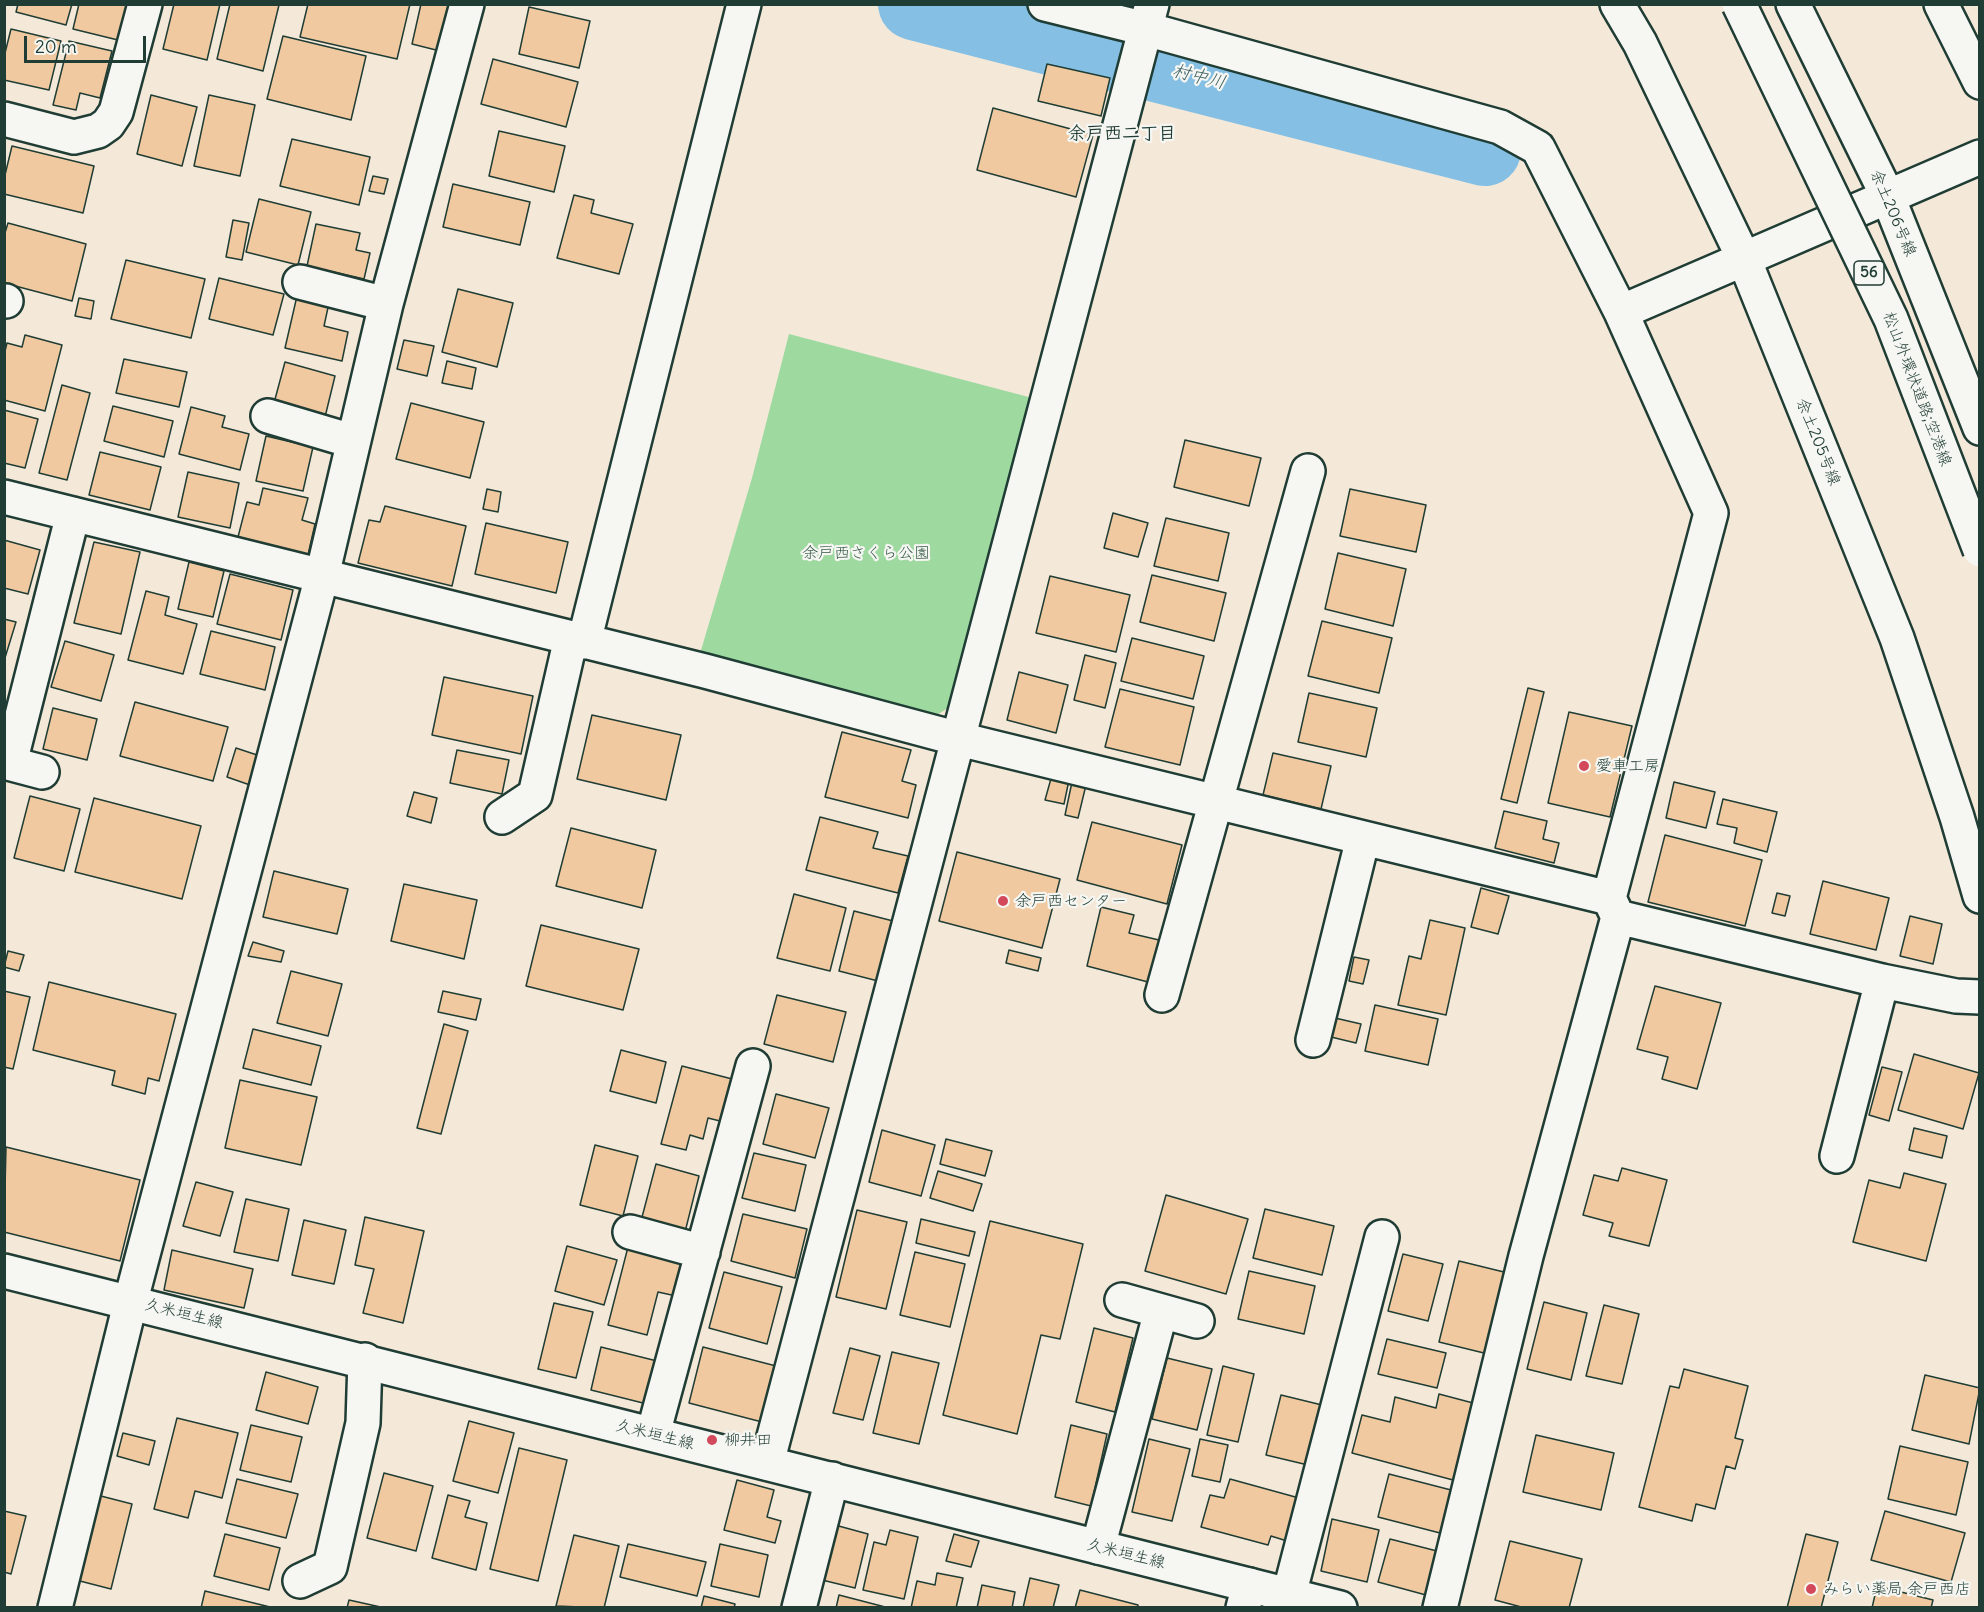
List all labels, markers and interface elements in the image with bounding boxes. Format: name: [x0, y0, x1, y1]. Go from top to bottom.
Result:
scale bar: [27, 24, 148, 62]
text: 20 m: [35, 35, 77, 58]
water label: 村中川: [1170, 60, 1228, 94]
district label: 余戸西二丁目: [1068, 123, 1176, 145]
street label: 余土206号線: [1866, 167, 1920, 259]
road number: 56: [1854, 261, 1884, 285]
street label: 松山外環状道路;空港線: [1879, 309, 1955, 469]
street label: 余土205号線: [1792, 396, 1844, 488]
park label: 余戸西さくら公園: [802, 543, 930, 563]
place label: 愛車工房: [1596, 756, 1660, 776]
marker: 愛車工房: [1577, 759, 1591, 773]
place label: 余戸西センター: [1015, 891, 1127, 911]
marker: 余戸西センター: [996, 894, 1010, 908]
street label: 久米垣生線: [143, 1295, 225, 1333]
street label: 久米垣生線: [614, 1416, 696, 1454]
place label: 柳井田: [724, 1430, 772, 1450]
marker: 柳井田: [705, 1433, 719, 1447]
street label: 久米垣生線: [1085, 1535, 1167, 1573]
place label: みらい薬局 余戸西店: [1823, 1579, 1971, 1599]
marker: みらい薬局 余戸西店: [1804, 1582, 1818, 1596]

